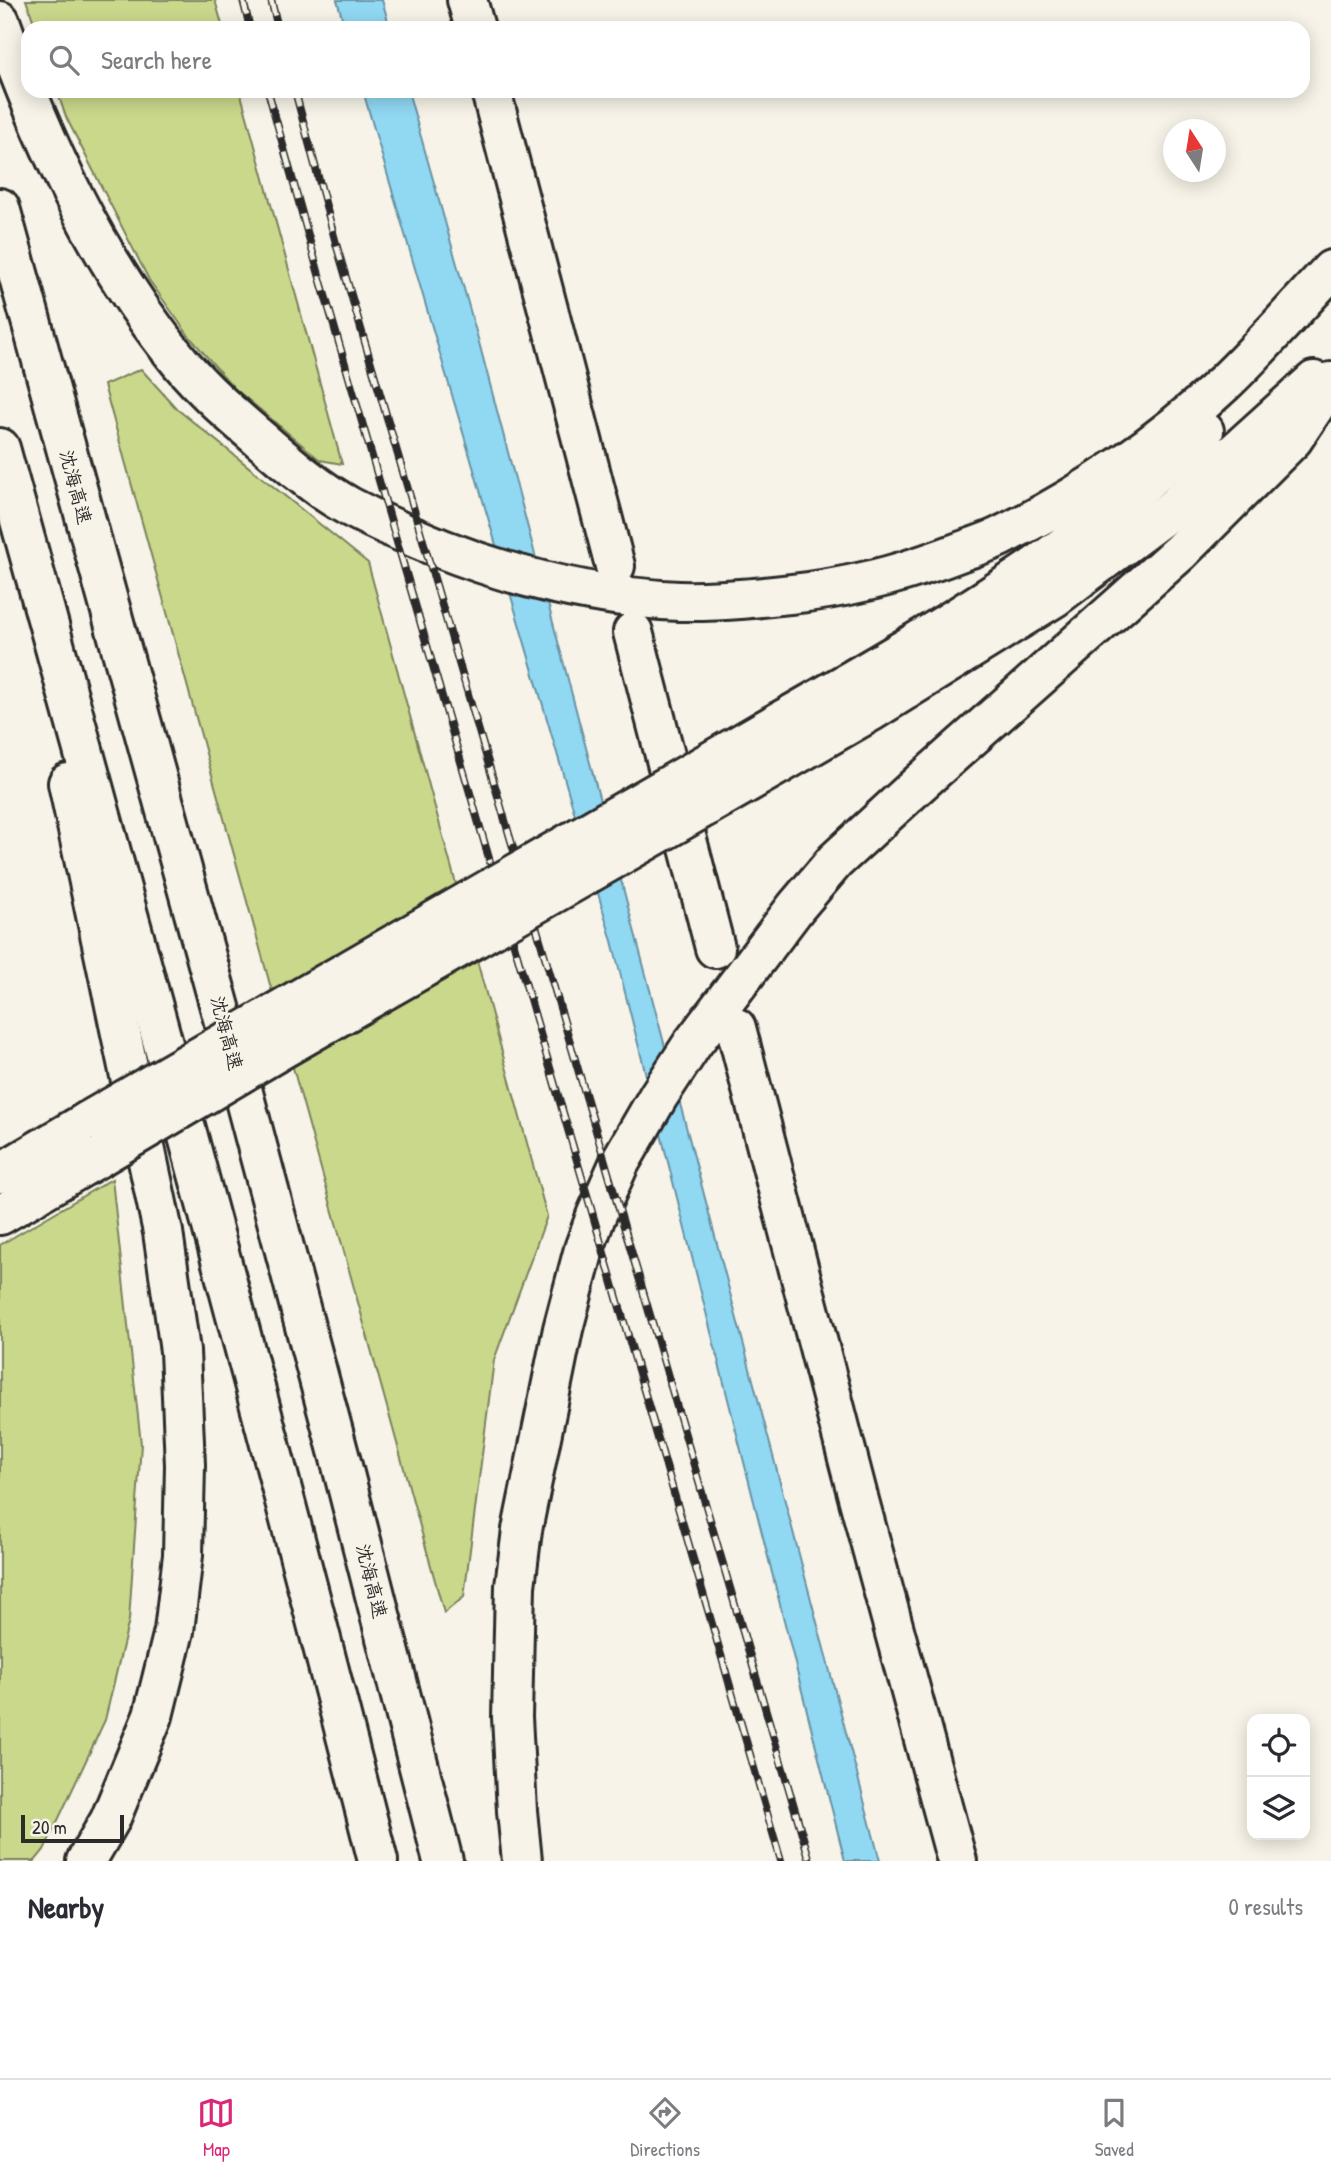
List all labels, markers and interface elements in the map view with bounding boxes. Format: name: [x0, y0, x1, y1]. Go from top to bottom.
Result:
search box: [21, 21, 1310, 98]
icon: search: [45, 41, 83, 79]
text: Search here: [101, 42, 212, 77]
north arrow: [1163, 119, 1226, 182]
street label: 沈海高速: [54, 447, 98, 527]
street label: 沈海高速: [205, 993, 249, 1073]
street label: 沈海高速: [350, 1541, 394, 1621]
map controls: [1247, 1714, 1310, 1840]
button: locate: [1247, 1714, 1310, 1777]
button: layers: [1247, 1777, 1310, 1840]
scale bar: [21, 1812, 124, 1844]
text: 20 m: [32, 1814, 67, 1840]
text: Nearby: [28, 1887, 104, 1927]
text: 0 results: [1228, 1891, 1303, 1922]
tab: Map: [197, 2094, 235, 2162]
tab: Directions: [630, 2094, 700, 2162]
tab: Saved: [1095, 2094, 1134, 2162]

